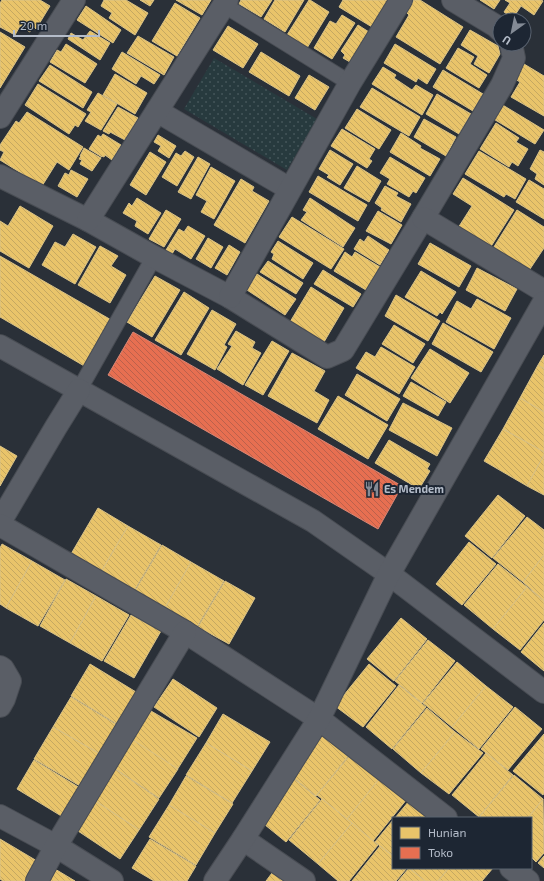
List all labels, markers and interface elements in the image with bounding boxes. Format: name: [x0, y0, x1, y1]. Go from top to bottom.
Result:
scale bar: [14, 12, 99, 38]
north arrow: [492, 12, 532, 52]
text: 20 m: [20, 18, 47, 32]
text: U: [500, 33, 513, 48]
restaurant icon: Es Mendem: [363, 480, 381, 498]
place label: Es Mendem: [384, 482, 444, 495]
legend: [392, 817, 532, 869]
text: Hunian: [428, 825, 466, 839]
text: Toko: [428, 845, 453, 859]

